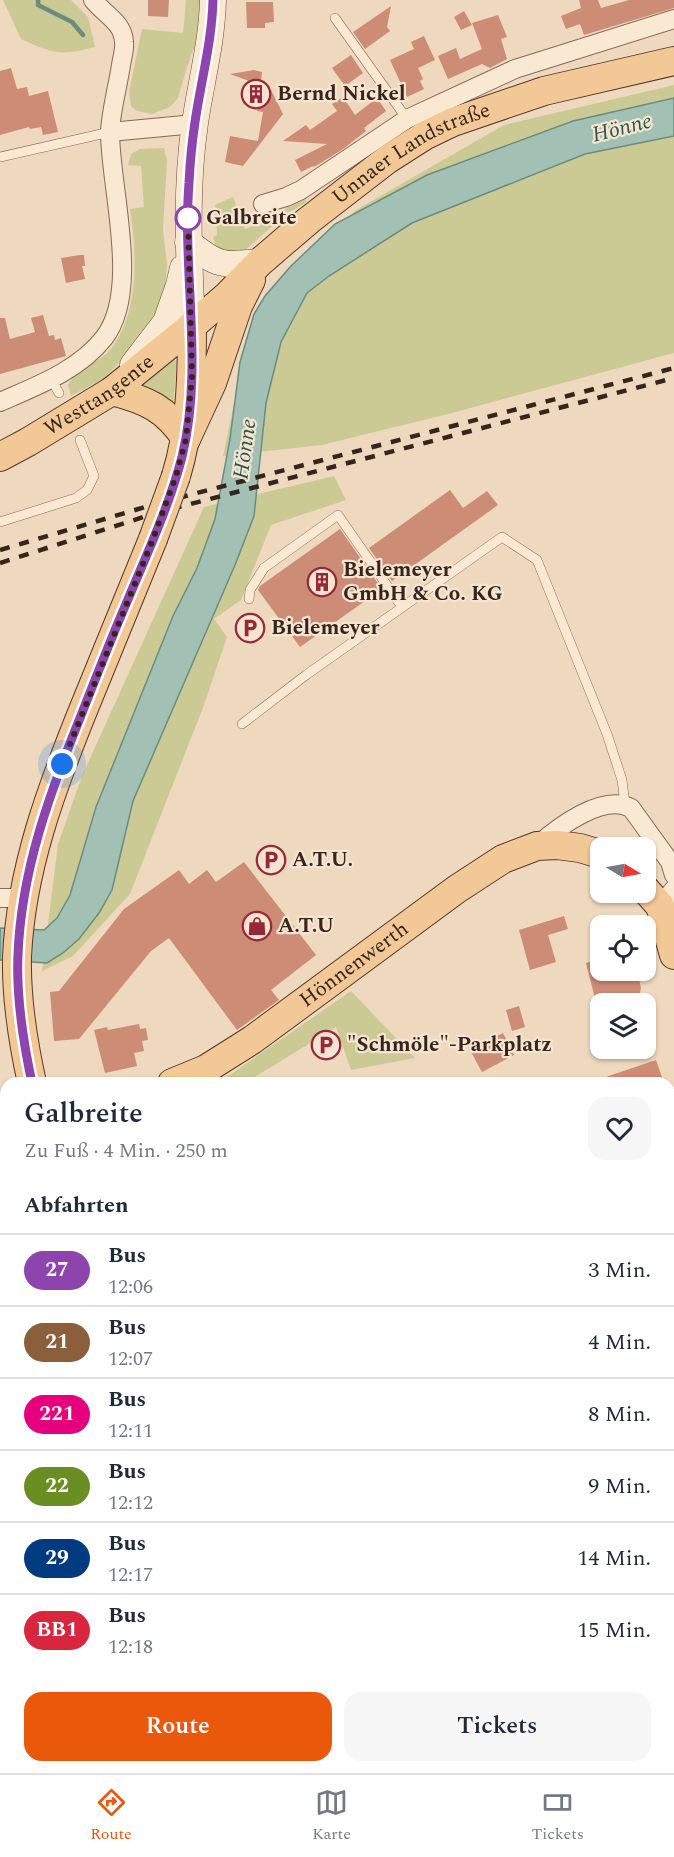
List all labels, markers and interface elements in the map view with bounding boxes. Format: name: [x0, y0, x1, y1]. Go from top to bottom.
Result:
building icon: Bernd Nickel: [240, 78, 272, 110]
place label: Bernd Nickel: [277, 78, 406, 110]
street label: Unnaer Landstraße: [325, 94, 495, 213]
water label: Hönne: [589, 105, 655, 151]
place label: Galbreite: [206, 202, 297, 234]
marker: Galbreite: [175, 205, 201, 231]
street label: Westtangente: [38, 347, 162, 445]
water label: Hönne: [224, 417, 266, 481]
place label: Bielemeyer GmbH & Co. KG: [343, 554, 503, 610]
building icon: Bielemeyer GmbH & Co. KG: [306, 566, 338, 598]
parking icon: Bielemeyer: [234, 612, 266, 644]
place label: Bielemeyer: [271, 612, 380, 644]
your location: [47, 749, 77, 779]
north arrow: [590, 837, 656, 903]
map controls: [590, 837, 656, 1059]
parking icon: A.T.U.: [255, 844, 287, 876]
place label: A.T.U.: [292, 844, 353, 876]
shop icon: A.T.U: [241, 910, 273, 942]
place label: A.T.U: [278, 910, 334, 942]
street label: Hönnenwerth: [293, 914, 416, 1016]
button: locate: [590, 915, 656, 981]
button: layers: [590, 993, 656, 1059]
parking icon: "Schmöle"-Parkplatz: [310, 1029, 342, 1061]
place label: "Schmöle"-Parkplatz: [347, 1029, 552, 1061]
text: Galbreite: [24, 1092, 143, 1135]
button: heart: [588, 1097, 651, 1160]
text: Zu Fuß · 4 Min. · 250 m: [24, 1136, 228, 1166]
text: Abfahrten: [24, 1189, 129, 1222]
text: Bus: [108, 1239, 146, 1272]
text: 27: [45, 1254, 69, 1286]
text: 3 Min.: [588, 1254, 651, 1287]
text: 12:06: [108, 1272, 153, 1302]
text: Bus: [108, 1311, 146, 1344]
text: 21: [45, 1326, 69, 1358]
text: 4 Min.: [588, 1326, 651, 1359]
text: 12:07: [108, 1344, 153, 1374]
text: Bus: [108, 1383, 146, 1416]
text: 221: [39, 1398, 75, 1430]
text: 8 Min.: [588, 1398, 651, 1431]
text: 12:11: [108, 1416, 153, 1446]
text: Bus: [108, 1455, 146, 1488]
text: 22: [45, 1470, 69, 1502]
text: 9 Min.: [588, 1470, 651, 1503]
text: 12:12: [108, 1488, 153, 1518]
text: Bus: [108, 1527, 146, 1560]
text: 29: [45, 1542, 69, 1574]
text: 14 Min.: [577, 1542, 651, 1575]
text: 12:17: [108, 1560, 153, 1590]
text: Bus: [108, 1599, 146, 1632]
text: BB1: [36, 1614, 78, 1646]
text: 15 Min.: [577, 1614, 651, 1647]
text: 12:18: [108, 1632, 153, 1662]
button: Route: [24, 1692, 332, 1761]
button: Tickets: [344, 1692, 651, 1761]
tab: Route: [90, 1786, 132, 1846]
tab: Karte: [312, 1786, 351, 1846]
tab: Tickets: [531, 1786, 584, 1846]

